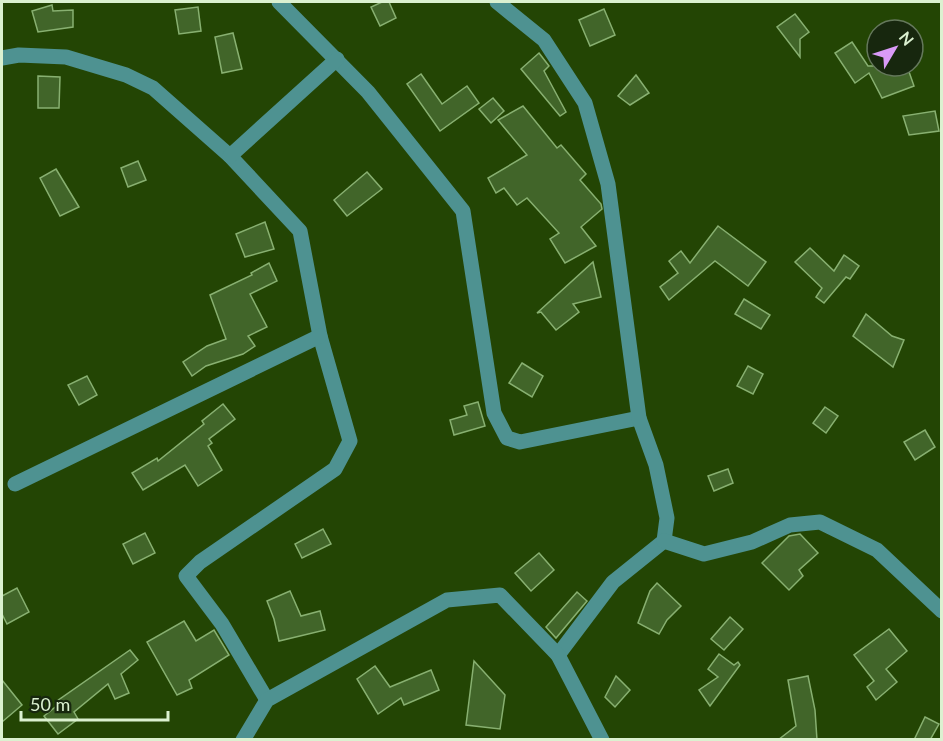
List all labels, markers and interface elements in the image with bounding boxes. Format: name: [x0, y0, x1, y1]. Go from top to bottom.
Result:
north arrow: [865, 18, 925, 78]
text: N: [896, 27, 918, 49]
scale bar: [21, 684, 168, 722]
text: 50 m: [30, 693, 70, 715]

